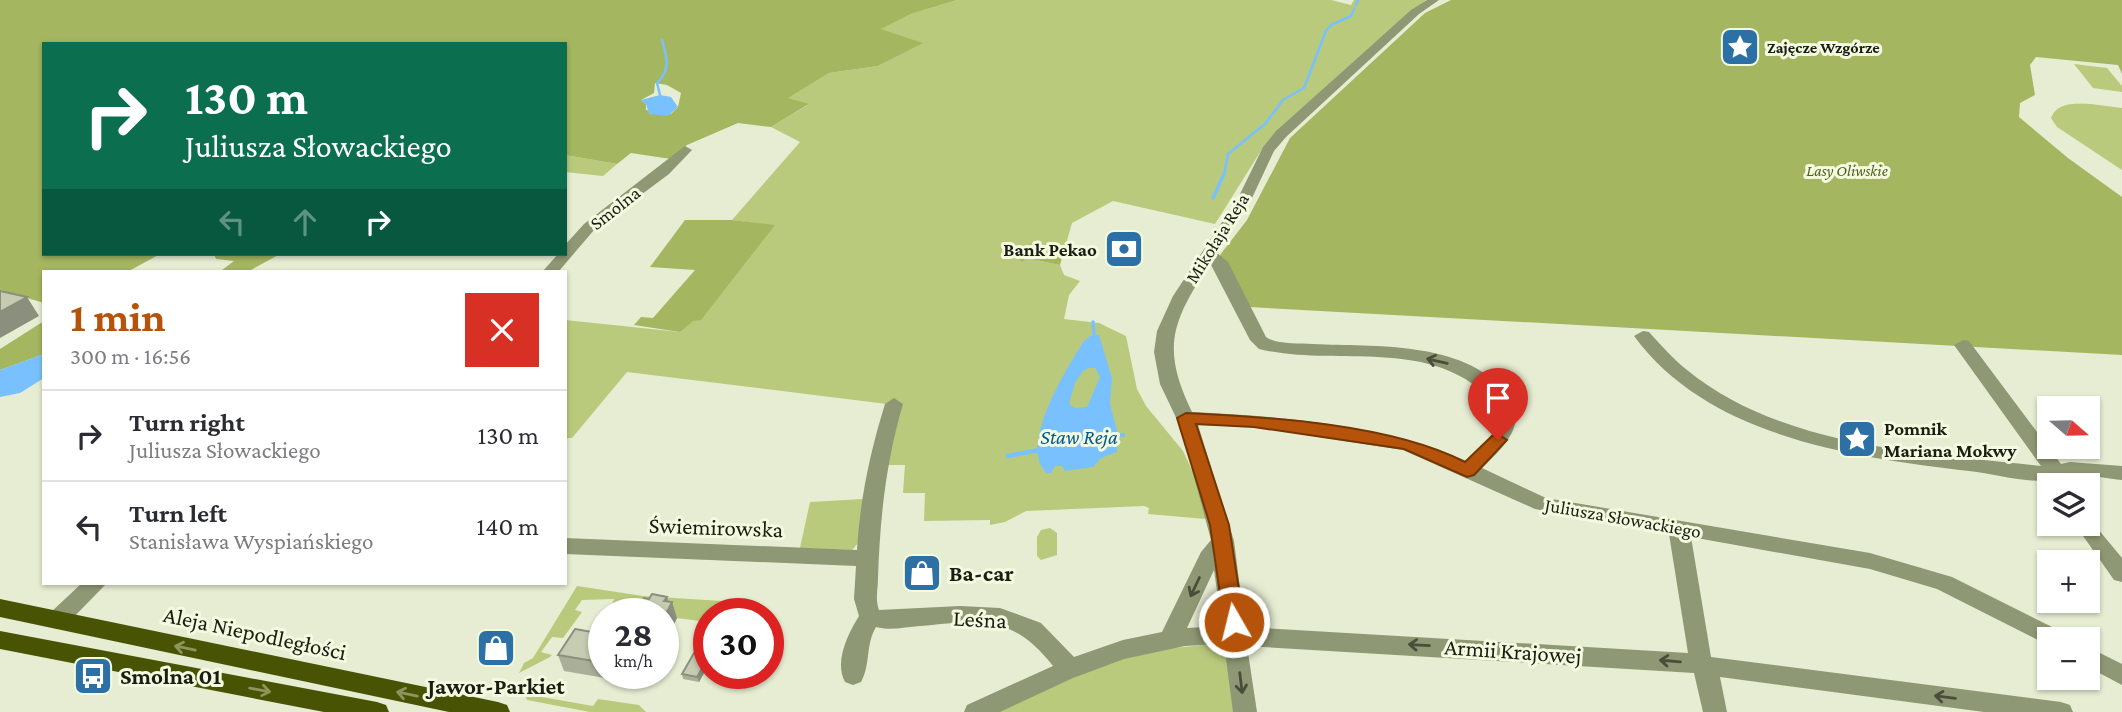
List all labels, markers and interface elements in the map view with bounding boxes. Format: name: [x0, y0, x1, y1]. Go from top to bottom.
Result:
place icon: Zajęcze Wzgórze: [1719, 26, 1761, 68]
place label: Zajęcze Wzgórze: [1767, 39, 1880, 57]
icon: right: [70, 70, 161, 161]
text: 130 m: [185, 70, 308, 125]
text: Juliusza Słowackiego: [185, 128, 452, 164]
park label: Lasy Oliwskie: [1806, 162, 1888, 180]
street label: Smolna: [586, 182, 644, 234]
street label: Mikołaja Reja: [1181, 189, 1254, 287]
icon: left: [213, 203, 251, 241]
icon: ahead: [286, 203, 324, 241]
icon: right: [359, 203, 397, 241]
bank icon: Bank Pekao: [1103, 228, 1145, 270]
place label: Bank Pekao: [1003, 239, 1097, 260]
text: 1 min: [70, 293, 166, 340]
button: close: [465, 293, 539, 367]
text: 300 m · 16:56: [70, 343, 191, 369]
one-way arrow: [1426, 354, 1449, 367]
pin: [1468, 368, 1528, 440]
icon: arrive: [1479, 379, 1517, 417]
north arrow: [2037, 396, 2100, 458]
map controls: [2037, 396, 2100, 690]
text: Turn right: [129, 408, 245, 437]
icon: right: [70, 417, 108, 455]
place icon: Pomnik Mariana Mokwy: [1836, 418, 1878, 460]
place label: Pomnik Mariana Mokwy: [1884, 418, 2017, 461]
text: 130 m: [478, 421, 539, 450]
water label: Staw Reja: [1040, 425, 1118, 449]
text: Juliusza Słowackiego: [129, 437, 321, 463]
button: layers: [2037, 473, 2100, 536]
street label: Juliusza Słowackiego: [1541, 494, 1703, 542]
text: Turn left: [129, 499, 227, 528]
icon: left: [70, 508, 108, 546]
text: 140 m: [477, 512, 539, 541]
street label: Świemirowska: [648, 512, 784, 542]
text: Stanisława Wyspiańskiego: [129, 528, 373, 554]
button: +: [2037, 550, 2100, 613]
shop icon: Ba-car: [901, 552, 943, 594]
place label: Ba-car: [949, 560, 1014, 586]
one-way arrow: [1188, 576, 1201, 597]
position arrow: [1197, 585, 1271, 659]
speed limit sign: 30: [693, 598, 784, 689]
street label: Aleja Niepodległości: [161, 601, 349, 665]
street label: Leśna: [953, 605, 1008, 633]
text: 28: [614, 615, 653, 654]
shop icon: Jawor-Parkiet: [475, 627, 517, 669]
button: −: [2037, 627, 2100, 690]
street label: Armii Krajowej: [1444, 633, 1582, 669]
one-way arrow: [1408, 639, 1431, 652]
one-way arrow: [174, 640, 196, 653]
text: km/h: [614, 651, 653, 671]
bus stop icon: Smolna 01: [72, 655, 114, 697]
one-way arrow: [1660, 655, 1682, 668]
place label: Smolna 01: [120, 663, 221, 689]
one-way arrow: [1235, 671, 1248, 693]
place label: Jawor-Parkiet: [425, 673, 565, 699]
one-way arrow: [248, 684, 271, 697]
one-way arrow: [396, 686, 419, 700]
one-way arrow: [1934, 690, 1957, 703]

